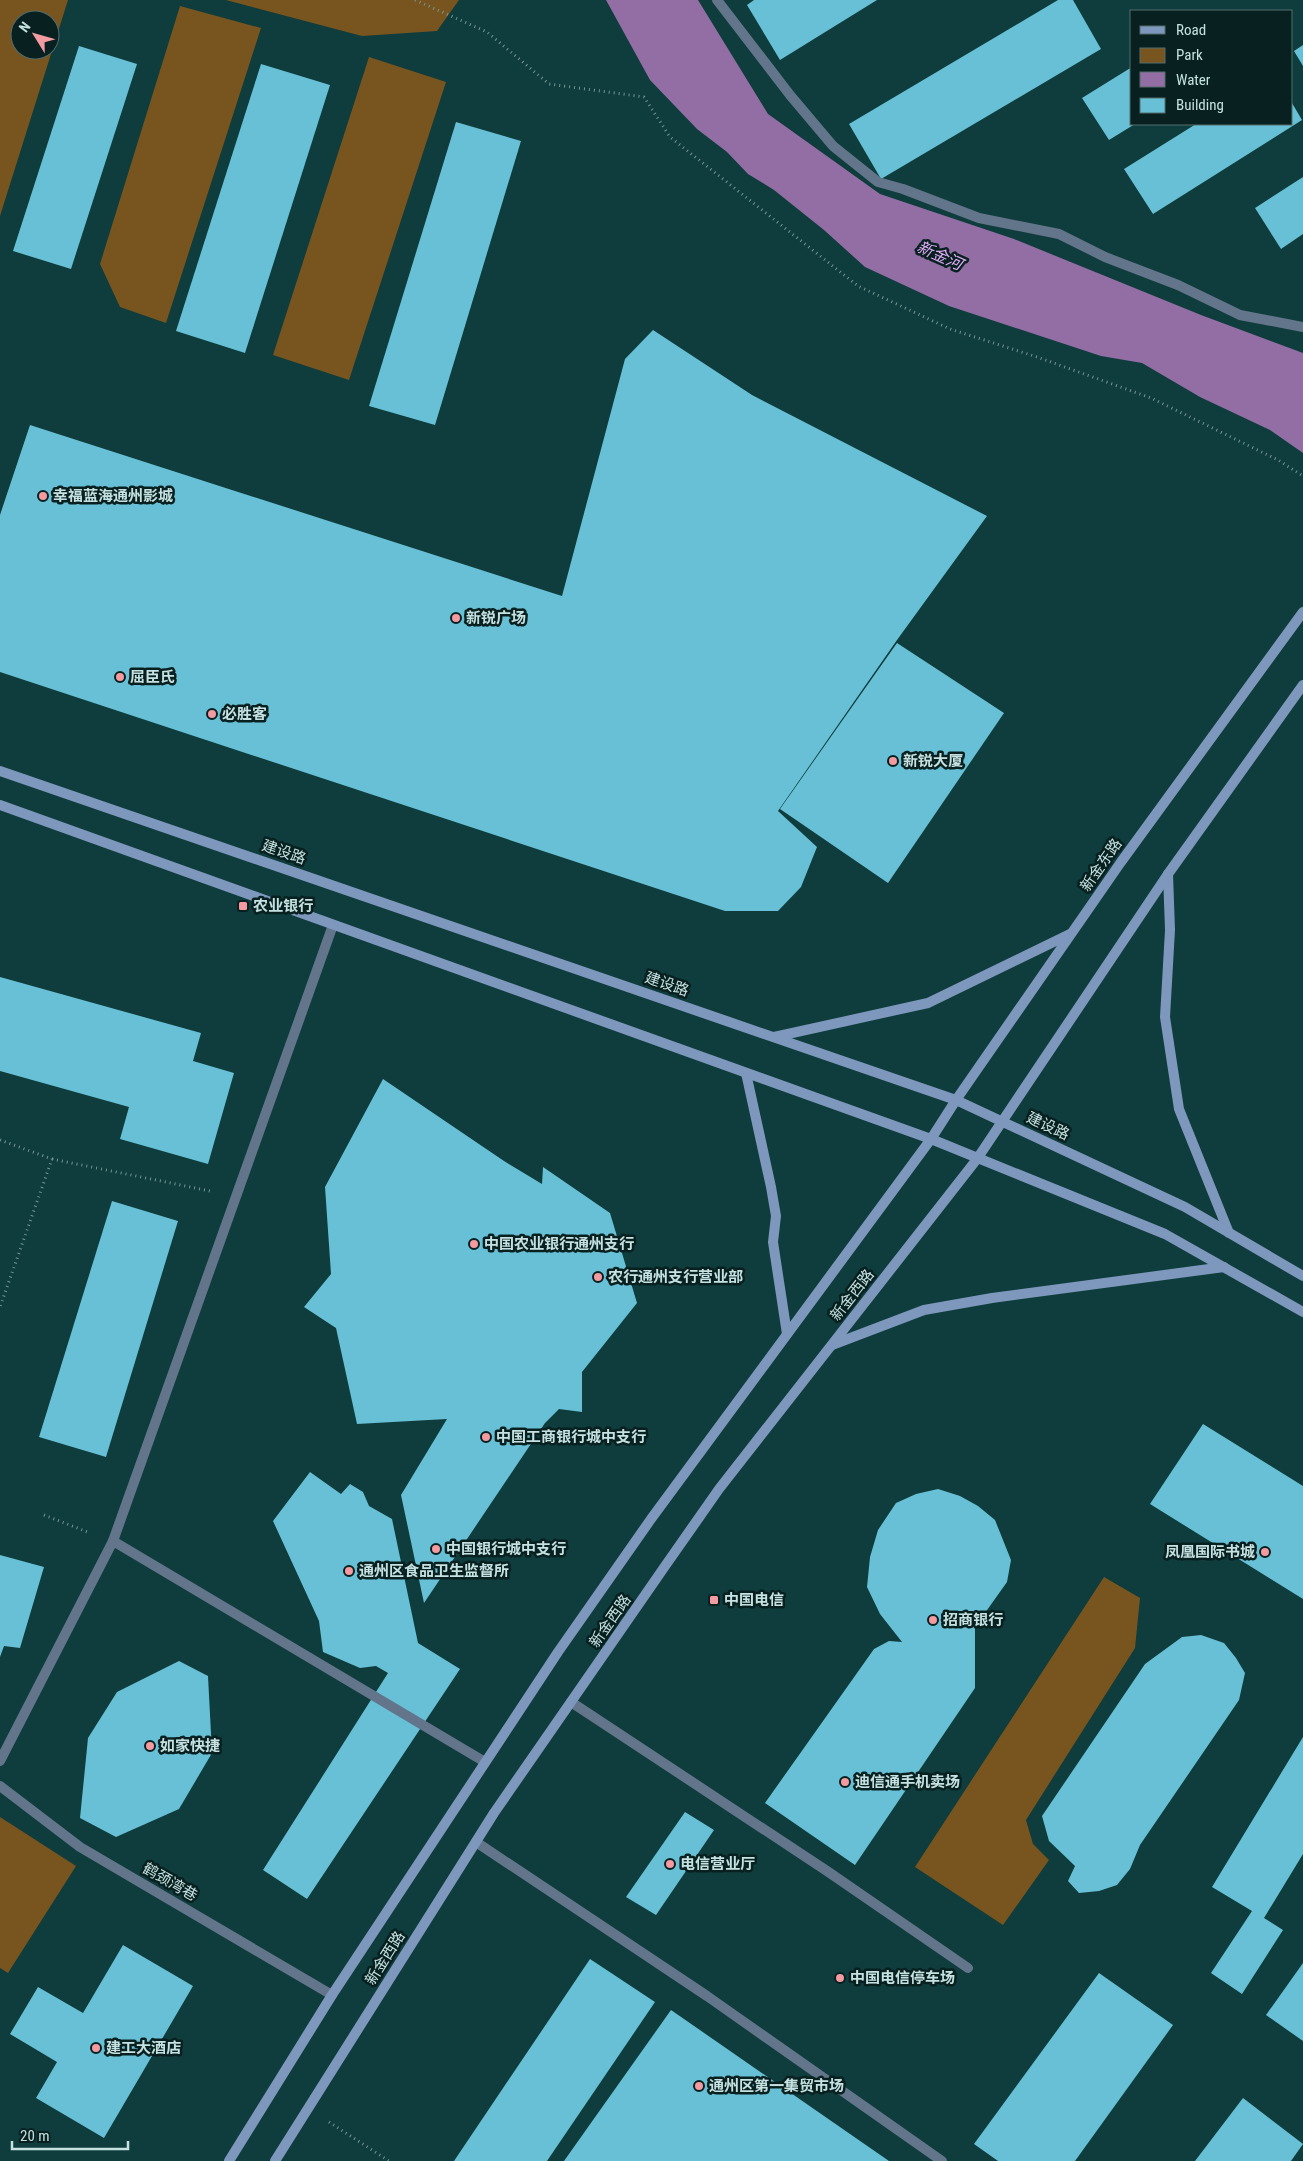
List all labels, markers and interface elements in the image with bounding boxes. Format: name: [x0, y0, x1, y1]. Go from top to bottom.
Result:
north arrow: [10, 10, 60, 60]
legend: [1130, 10, 1293, 125]
text: N: [16, 19, 34, 35]
text: Road: [1176, 21, 1206, 39]
text: Park: [1176, 46, 1203, 64]
text: Water: [1176, 71, 1211, 89]
text: Building: [1176, 96, 1224, 114]
water label: 新金河: [914, 237, 968, 275]
place label: 幸福蓝海通州影城: [53, 487, 173, 505]
marker: 幸福蓝海通州影城: [37, 490, 49, 502]
place label: 新锐广场: [466, 609, 526, 627]
marker: 新锐广场: [450, 612, 462, 624]
place label: 屈臣氏: [130, 668, 175, 686]
marker: 屈臣氏: [114, 671, 126, 683]
place label: 必胜客: [222, 705, 267, 723]
marker: 必胜客: [206, 708, 218, 720]
place label: 新锐大厦: [903, 752, 963, 770]
marker: 新锐大厦: [887, 755, 899, 767]
street label: 新金东路: [1076, 835, 1126, 895]
street label: 建设路: [260, 836, 308, 868]
place label: 农业银行: [253, 897, 313, 915]
marker: 农业银行: [237, 900, 249, 912]
street label: 建设路: [643, 968, 691, 1000]
street label: 建设路: [1024, 1108, 1072, 1144]
place label: 中国农业银行通州支行: [484, 1235, 634, 1253]
marker: 中国农业银行通州支行: [468, 1238, 480, 1250]
street label: 新金西路: [826, 1266, 878, 1324]
place label: 农行通州支行营业部: [608, 1268, 743, 1286]
marker: 农行通州支行营业部: [592, 1271, 604, 1283]
place label: 中国工商银行城中支行: [496, 1428, 646, 1446]
marker: 中国工商银行城中支行: [480, 1431, 492, 1443]
place label: 中国银行城中支行: [446, 1540, 566, 1558]
marker: 中国银行城中支行: [430, 1543, 442, 1555]
place label: 凤凰国际书城: [1165, 1543, 1255, 1561]
marker: 凤凰国际书城: [1259, 1546, 1271, 1558]
place label: 通州区食品卫生监督所: [359, 1562, 509, 1580]
marker: 通州区食品卫生监督所: [343, 1565, 355, 1577]
street label: 新金西路: [585, 1591, 635, 1651]
place label: 中国电信: [724, 1591, 784, 1609]
marker: 中国电信: [708, 1594, 720, 1606]
place label: 招商银行: [943, 1611, 1003, 1629]
marker: 招商银行: [927, 1614, 939, 1626]
place label: 如家快捷: [160, 1737, 220, 1755]
marker: 如家快捷: [144, 1740, 156, 1752]
place label: 迪信通手机卖场: [855, 1773, 960, 1791]
marker: 迪信通手机卖场: [839, 1776, 851, 1788]
place label: 电信营业厅: [680, 1855, 755, 1873]
marker: 电信营业厅: [664, 1858, 676, 1870]
street label: 鹤颈湾巷: [140, 1859, 200, 1905]
street label: 新金西路: [361, 1928, 409, 1988]
place label: 中国电信停车场: [850, 1969, 955, 1987]
marker: 中国电信停车场: [834, 1972, 846, 1984]
place label: 建工大酒店: [106, 2039, 181, 2057]
marker: 建工大酒店: [90, 2042, 102, 2054]
place label: 通州区第一集贸市场: [709, 2077, 844, 2095]
marker: 通州区第一集贸市场: [693, 2080, 705, 2092]
scale bar: [12, 2118, 129, 2150]
text: 20 m: [20, 2127, 50, 2145]

